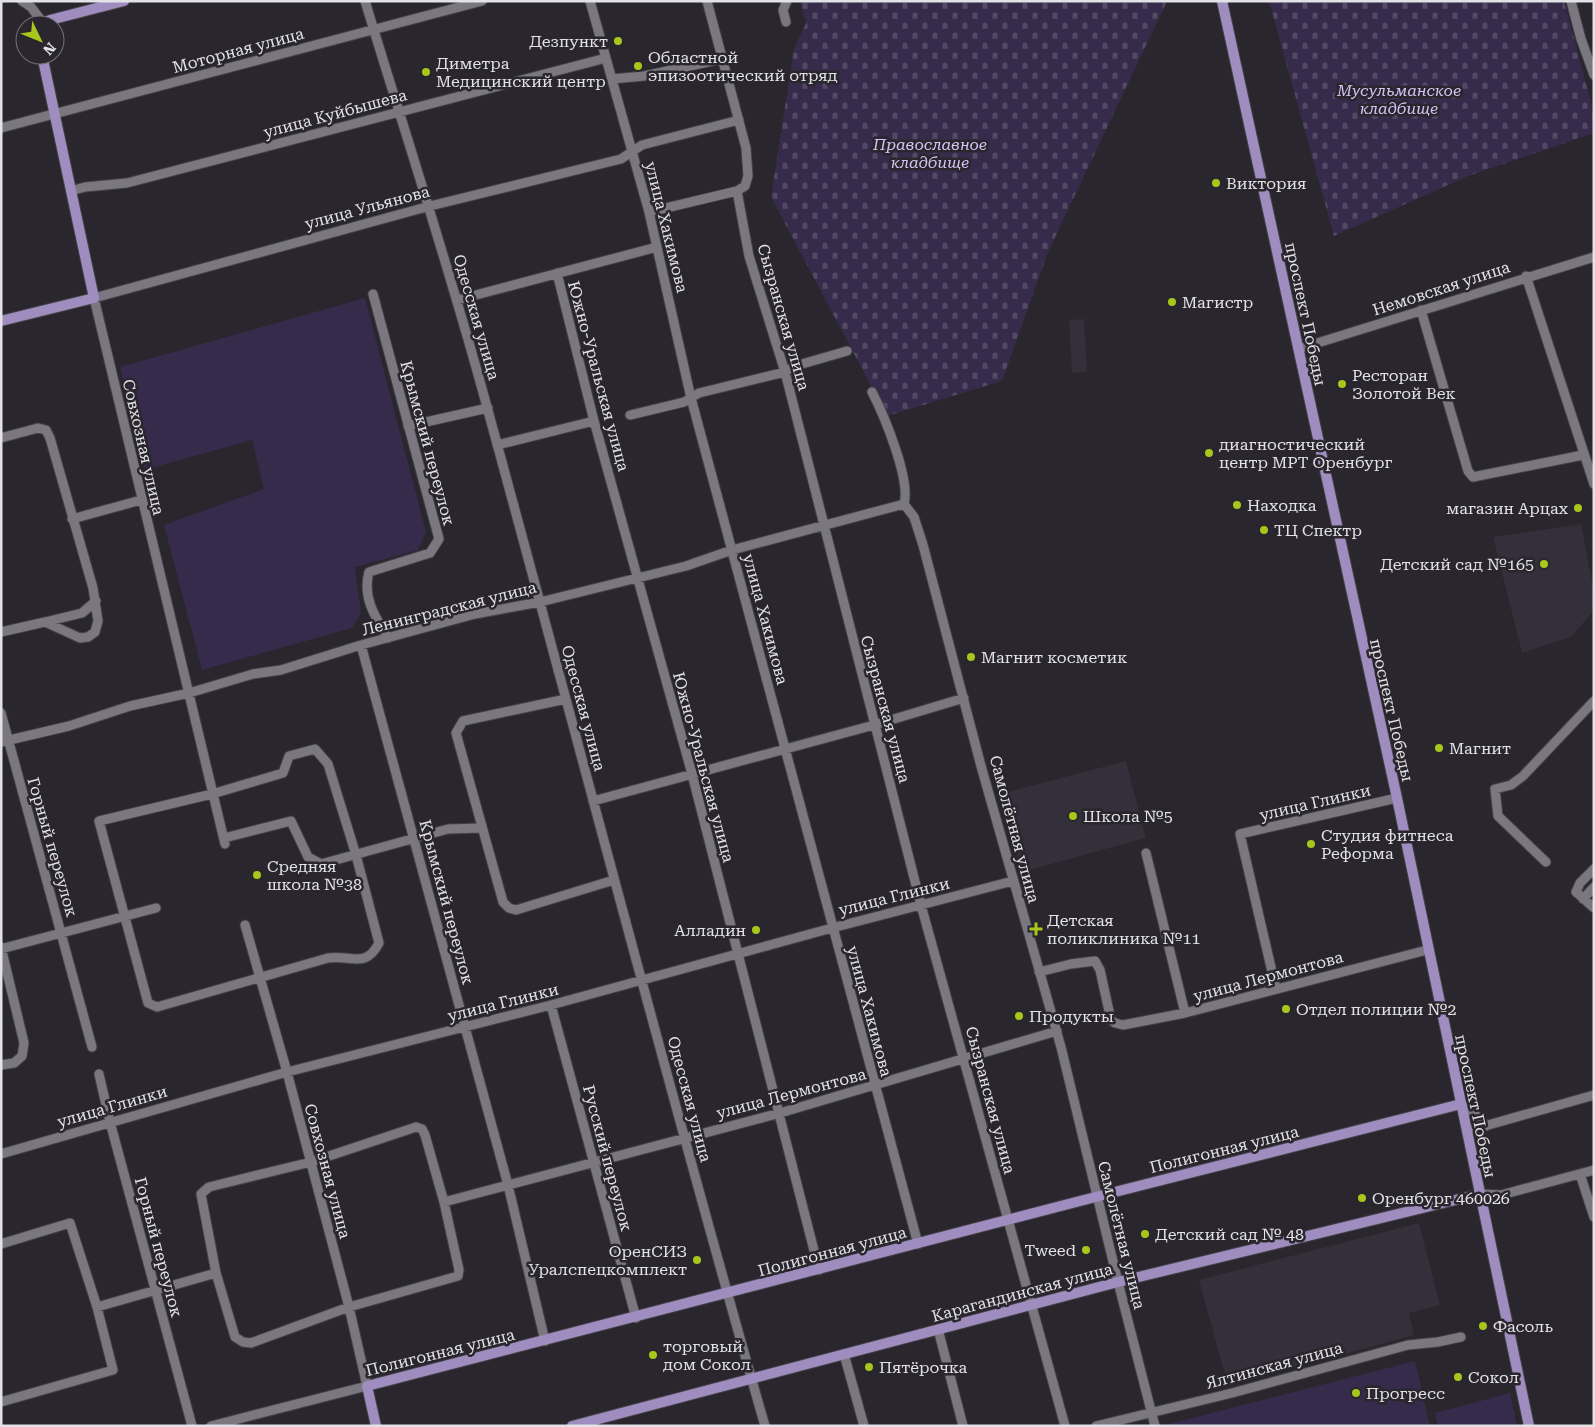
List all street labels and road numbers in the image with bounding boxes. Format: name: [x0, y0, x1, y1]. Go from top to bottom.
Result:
street label: Моторная улица: [170, 24, 306, 77]
street label: улица Куйбышева: [261, 85, 409, 142]
street label: улица Хакимова: [641, 160, 692, 295]
street label: улица Ульянова: [303, 182, 432, 233]
street label: проспект Победы: [1281, 241, 1330, 388]
street label: Сызранская улица: [753, 242, 814, 393]
street label: Одесская улица: [450, 252, 504, 382]
street label: Немовская улица: [1370, 257, 1512, 320]
street label: Южно-Уральская улица: [564, 279, 633, 474]
street label: Крымский переулок: [396, 359, 459, 528]
street label: Совхозная улица: [119, 377, 168, 517]
street label: улица Хакимова: [739, 552, 792, 687]
street label: Ленинградская улица: [360, 577, 539, 639]
street label: Сызранская улица: [857, 633, 914, 785]
street label: проспект Победы: [1366, 637, 1417, 783]
street label: Одесская улица: [558, 643, 610, 774]
street label: Южно-Уральская улица: [669, 670, 738, 865]
street label: Самолётная улица: [986, 753, 1043, 905]
street label: Горный переулок: [24, 775, 82, 919]
street label: улица Глинки: [1258, 780, 1373, 825]
street label: Крымский переулок: [415, 818, 478, 987]
street label: улица Глинки: [837, 873, 952, 919]
street label: улица Хакимова: [843, 944, 896, 1079]
street label: улица Лермонтова: [1191, 947, 1345, 1006]
street label: улица Глинки: [446, 979, 561, 1025]
street label: Сызранская улица: [962, 1024, 1019, 1176]
street label: проспект Победы: [1451, 1033, 1500, 1180]
street label: Одесская улица: [664, 1034, 716, 1165]
street label: улица Лермонтова: [714, 1064, 868, 1123]
street label: улица Глинки: [55, 1082, 170, 1131]
street label: Русский переулок: [579, 1083, 636, 1233]
street label: Совхозная улица: [300, 1102, 355, 1241]
street label: Полигонная улица: [1148, 1122, 1301, 1177]
street label: Самолётная улица: [1094, 1159, 1149, 1311]
street label: Горный переулок: [131, 1175, 186, 1319]
street label: Полигонная улица: [756, 1222, 909, 1280]
street label: Карагандинская улица: [930, 1259, 1115, 1326]
street label: Полигонная улица: [364, 1325, 517, 1380]
street label: Ялтинская улица: [1204, 1338, 1345, 1393]

